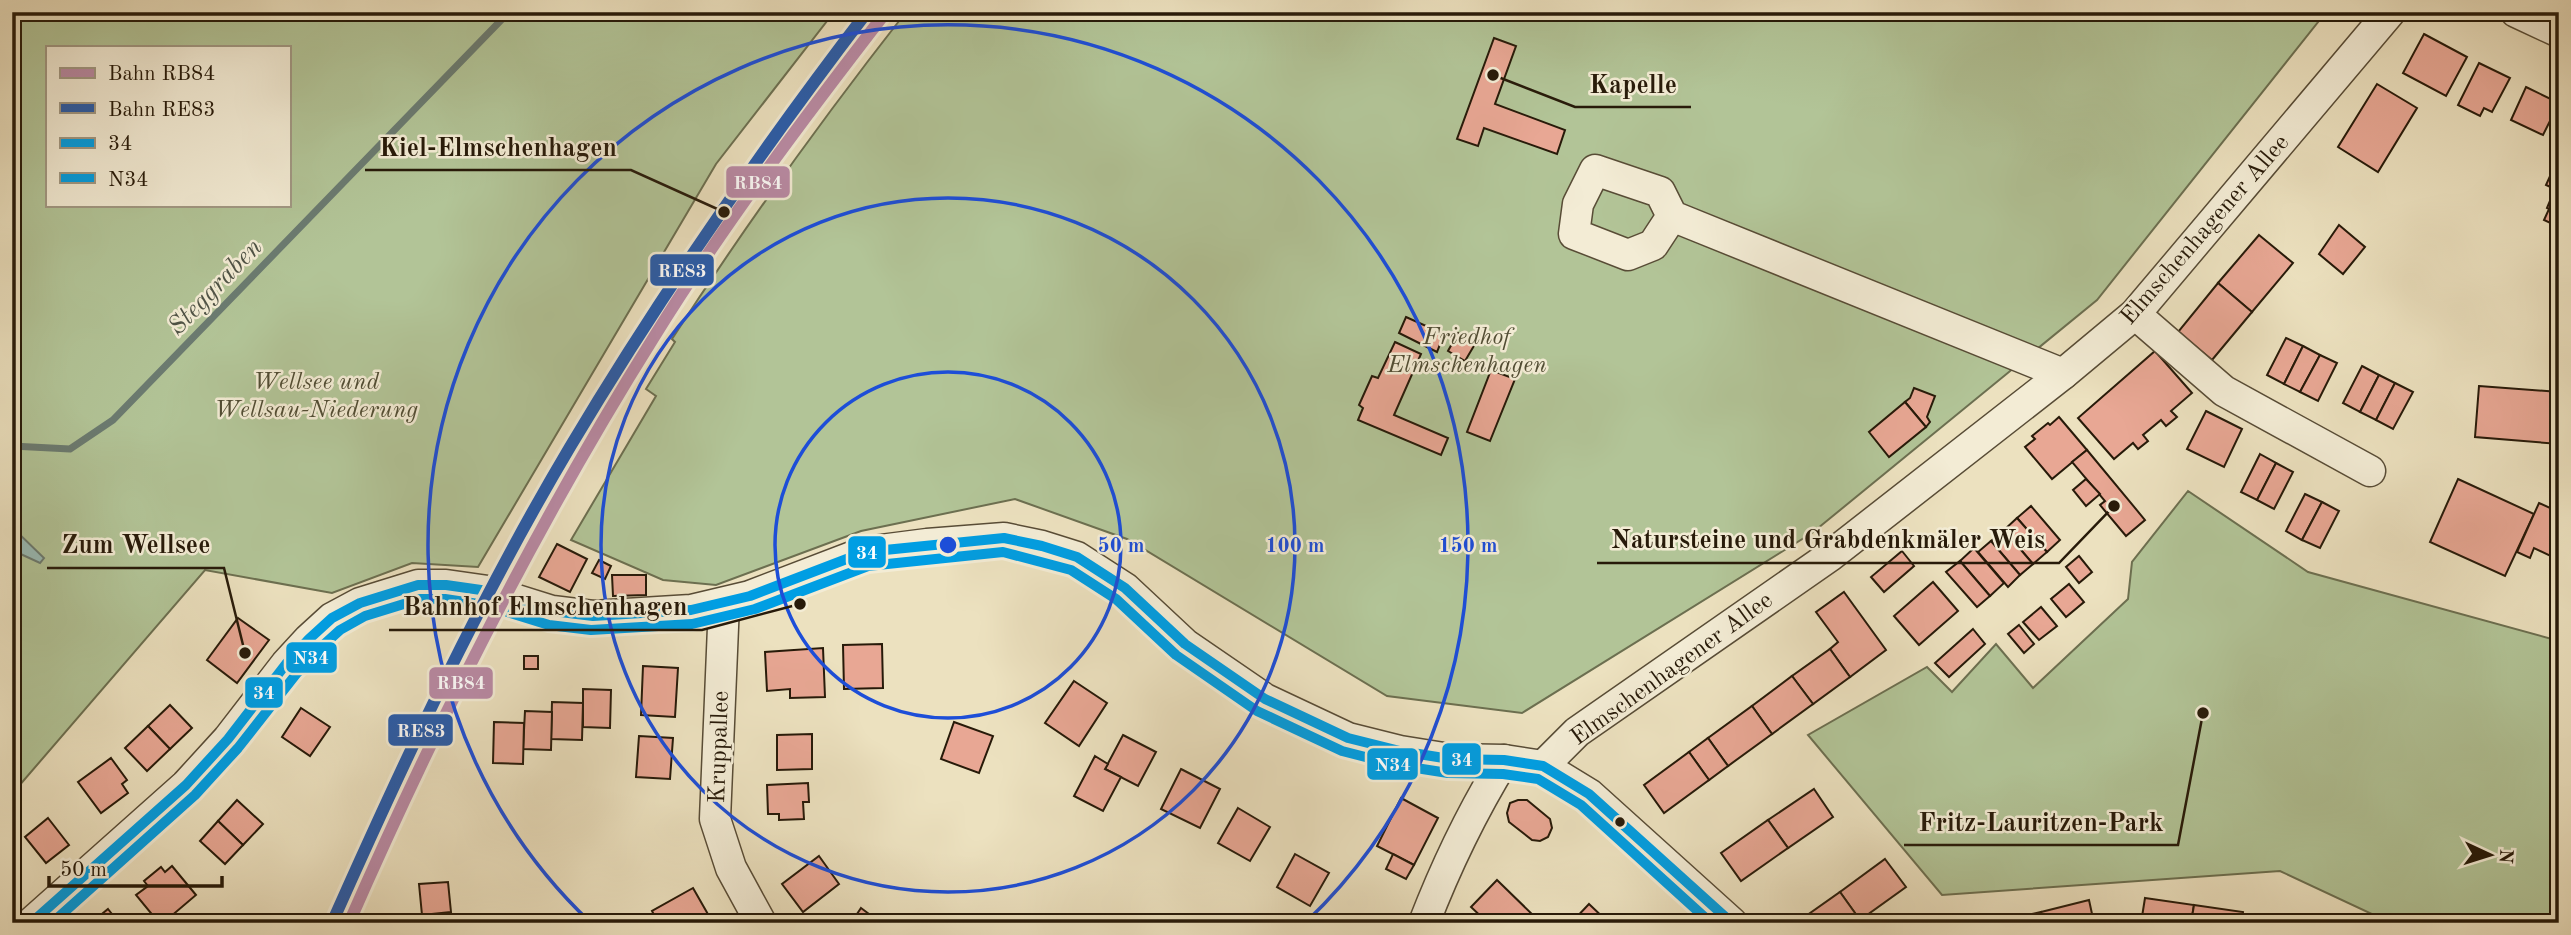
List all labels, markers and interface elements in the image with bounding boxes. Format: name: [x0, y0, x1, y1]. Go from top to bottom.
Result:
legend: [46, 46, 290, 206]
callout: Kapelle: [1575, 60, 1691, 107]
text: Bahn RB84: [108, 64, 215, 85]
text: Kapelle: [1589, 73, 1677, 99]
text: Bahn RE83: [108, 100, 215, 121]
callout: Kiel-Elmschenhagen: [365, 123, 631, 170]
street label: Elmschenhagener Allee: [2117, 131, 2294, 330]
text: 34: [108, 134, 132, 155]
text: Kiel-Elmschenhagen: [379, 136, 617, 162]
line badge: RB84: [725, 165, 791, 199]
text: N34: [108, 170, 149, 191]
text: RB84: [733, 175, 783, 194]
water label: Steggraben: [163, 234, 268, 341]
line badge: RE83: [649, 253, 715, 287]
text: RE83: [657, 263, 707, 282]
park label: Friedhof Elmschenhagen: [1386, 326, 1547, 378]
park label: Wellsee und Wellsau-Niederung: [214, 371, 418, 423]
callout: Natursteine und Grabdenkmäler Weis: [1597, 516, 2059, 563]
callout: Zum Wellsee: [47, 521, 224, 568]
text: Natursteine und Grabdenkmäler Weis: [1611, 528, 2045, 554]
text: Zum Wellsee: [62, 533, 210, 559]
centre of rings: [936, 533, 960, 557]
line badge: 34: [847, 535, 887, 569]
text: 50 m: [1097, 536, 1145, 557]
text: 100 m: [1265, 536, 1325, 557]
text: 150 m: [1438, 536, 1498, 557]
text: 34: [856, 545, 878, 564]
callout: Bahnhof Elmschenhagen: [389, 583, 702, 630]
street label: Elmschenhagener Allee: [1567, 589, 1777, 751]
text: Bahnhof Elmschenhagen: [402, 595, 688, 621]
line badge: N34: [285, 641, 338, 674]
text: N34: [293, 650, 329, 669]
line badge: RB84: [428, 666, 494, 700]
text: RB84: [436, 675, 486, 694]
line badge: 34: [244, 676, 284, 709]
text: 34: [253, 685, 275, 704]
street label: Kruppallee: [706, 690, 734, 804]
line badge: RE83: [387, 713, 454, 747]
text: RE83: [396, 723, 446, 742]
line badge: 34: [1441, 742, 1482, 776]
line badge: N34: [1366, 747, 1419, 781]
text: 34: [1451, 752, 1473, 771]
text: N34: [1375, 757, 1411, 776]
callout: Fritz-Lauritzen-Park: [1904, 798, 2178, 845]
text: Fritz-Lauritzen-Park: [1918, 811, 2164, 837]
unlabelled marker: [1613, 815, 1627, 829]
north arrow: [2456, 820, 2526, 890]
scale bar: [49, 844, 222, 888]
text: N: [2494, 848, 2514, 864]
text: 50 m: [60, 860, 107, 881]

